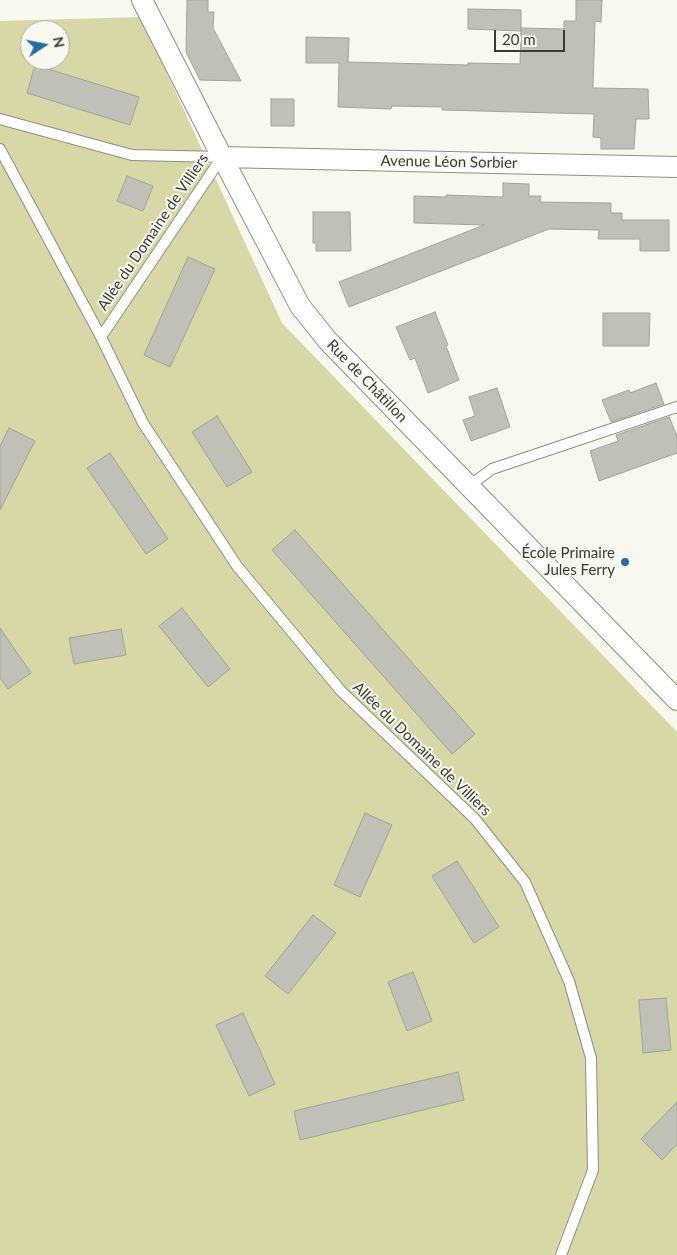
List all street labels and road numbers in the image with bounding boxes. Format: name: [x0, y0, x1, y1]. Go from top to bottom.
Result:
street label: Allée du Domaine de Villiers: [94, 150, 212, 314]
street label: Avenue Léon Sorbier: [380, 152, 518, 172]
street label: Rue de Châtillon: [323, 336, 411, 426]
street label: Allée du Domaine de Villiers: [349, 678, 495, 820]

